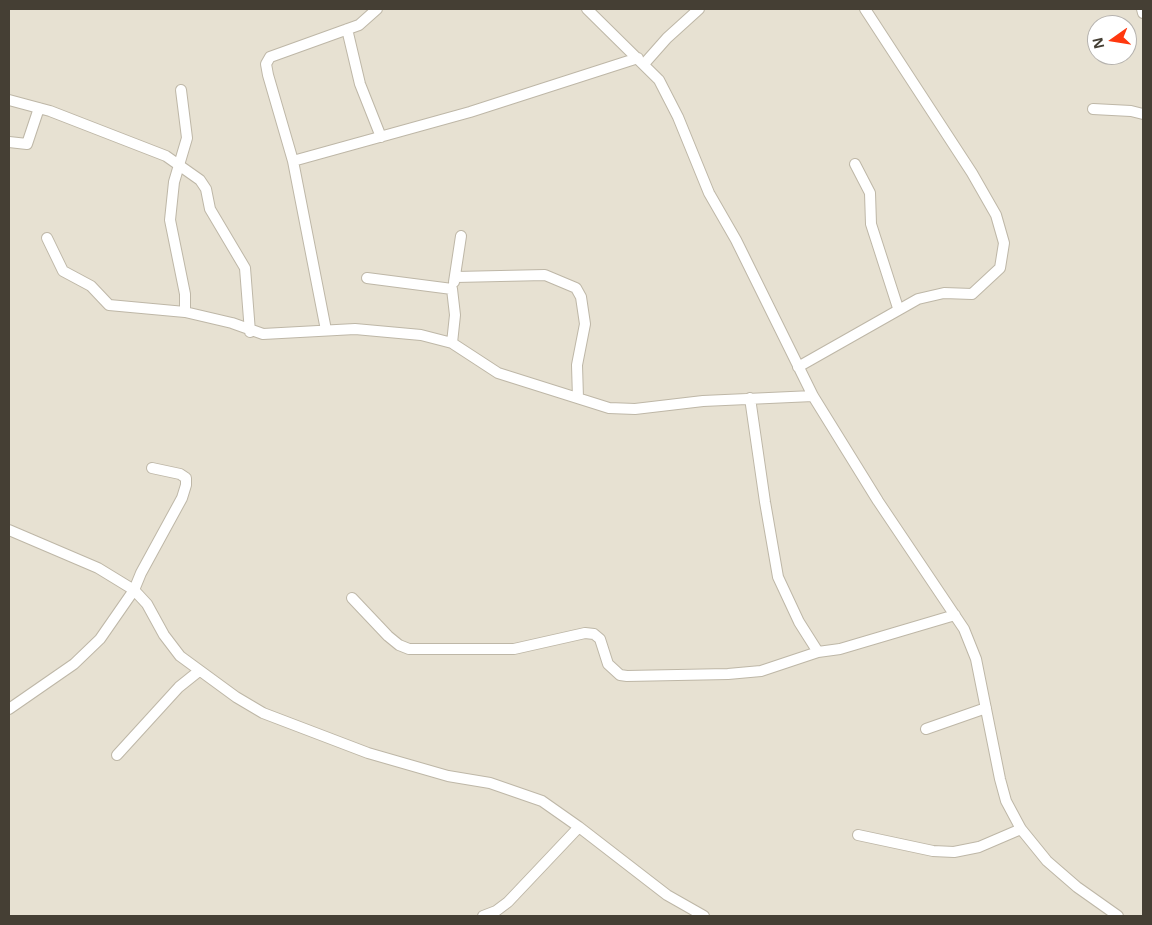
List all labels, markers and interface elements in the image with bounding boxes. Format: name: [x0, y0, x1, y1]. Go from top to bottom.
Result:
north arrow: [1087, 15, 1137, 65]
text: N: [1087, 36, 1108, 51]

